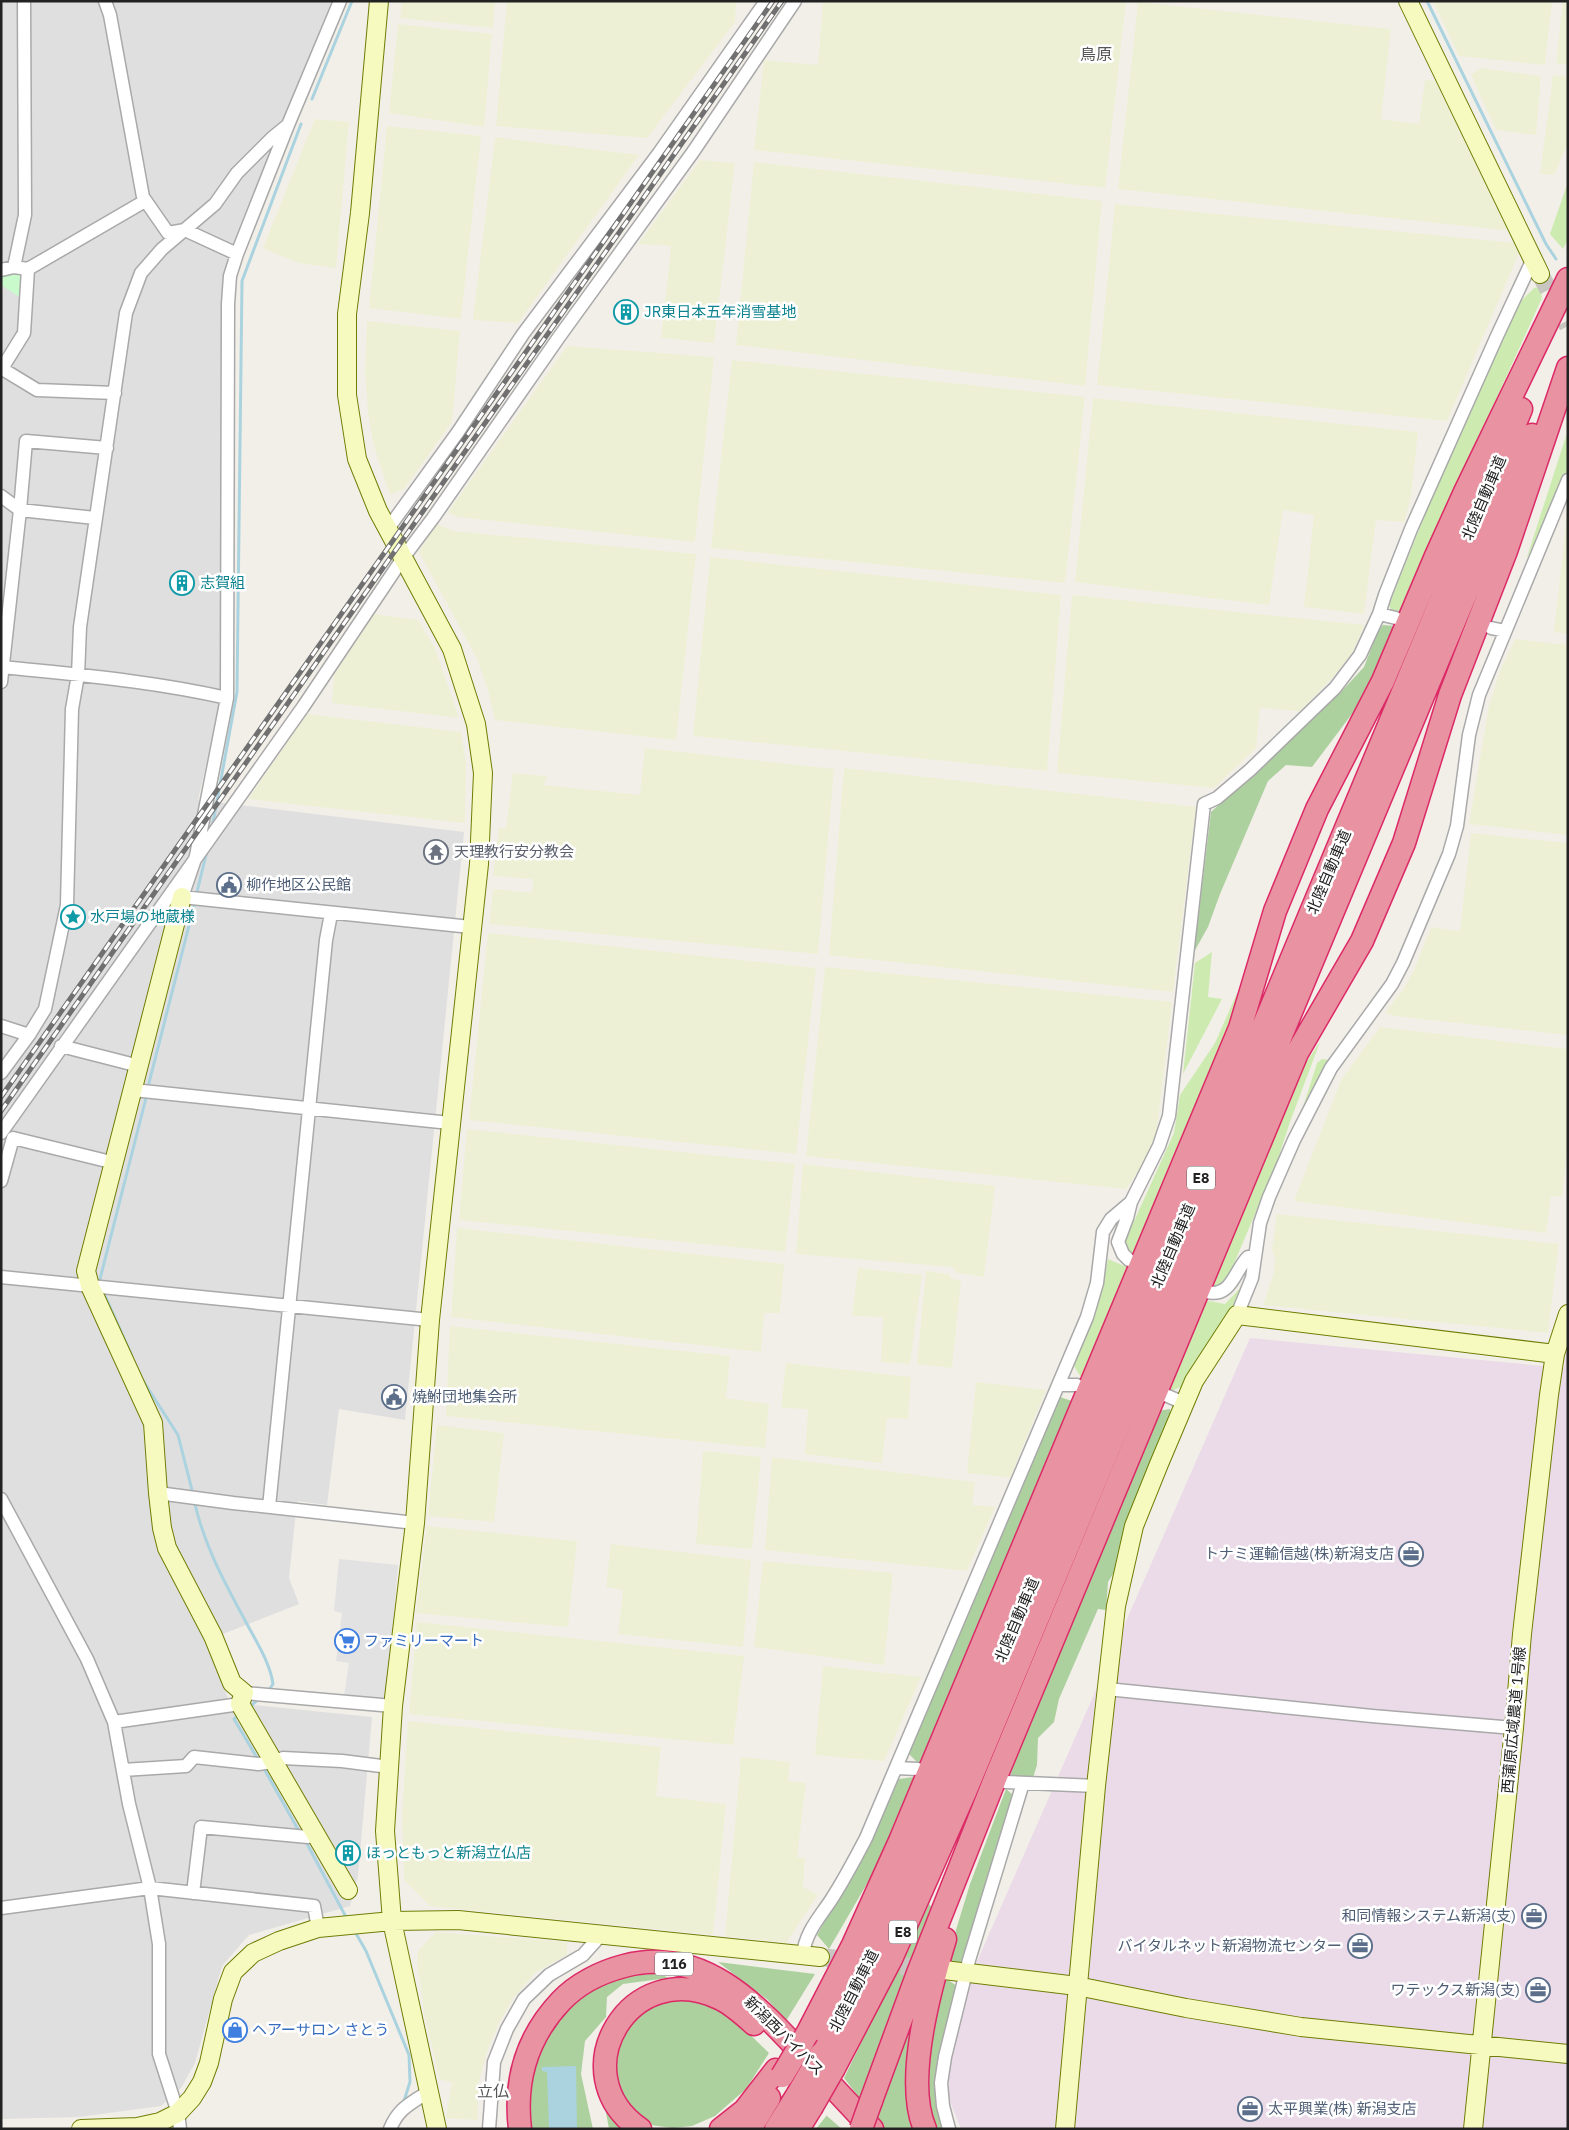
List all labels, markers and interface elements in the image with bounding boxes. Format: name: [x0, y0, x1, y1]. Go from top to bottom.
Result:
district label: 鳥原: [1080, 44, 1112, 64]
building icon: JR東日本五年消雪基地: [613, 299, 639, 325]
place label: JR東日本五年消雪基地: [644, 302, 796, 321]
street label: 北陸自動車道: [1457, 453, 1510, 543]
building icon: 志賀組: [169, 570, 195, 596]
place label: 志賀組: [200, 573, 245, 592]
street label: 北陸自動車道: [1302, 827, 1355, 917]
temple icon: 天理教行安分教会: [423, 839, 449, 865]
place label: 天理教行安分教会: [454, 842, 574, 861]
public building icon: 柳作地区公民館: [216, 872, 242, 898]
place label: 柳作地区公民館: [246, 875, 351, 894]
place icon: 水戸場の地蔵様: [60, 904, 86, 930]
place label: 水戸場の地蔵様: [90, 907, 195, 926]
road number: E8: [1187, 1166, 1215, 1190]
street label: 北陸自動車道: [1146, 1201, 1199, 1291]
public building icon: 焼鮒団地集会所: [381, 1384, 407, 1410]
place label: 焼鮒団地集会所: [412, 1387, 517, 1406]
office icon: トナミ運輸信越(株)新潟支店: [1398, 1541, 1424, 1567]
place label: トナミ運輸信越(株)新潟支店: [1204, 1544, 1394, 1563]
street label: 北陸自動車道: [990, 1575, 1043, 1665]
supermarket icon: ファミリーマート: [334, 1628, 360, 1654]
place label: ファミリーマート: [364, 1631, 484, 1650]
street label: 西蒲原広域農道 1号線: [1498, 1646, 1529, 1794]
building icon: ほっともっと新潟立仏店: [335, 1840, 361, 1866]
place label: ほっともっと新潟立仏店: [366, 1843, 531, 1862]
office icon: 和同情報システム新潟(支): [1521, 1903, 1547, 1929]
place label: 和同情報システム新潟(支): [1341, 1906, 1516, 1925]
road number: E8: [889, 1920, 917, 1944]
office icon: バイタルネット新潟物流センター: [1347, 1933, 1373, 1959]
place label: バイタルネット新潟物流センター: [1118, 1936, 1342, 1955]
street label: 北陸自動車道: [825, 1946, 882, 2035]
road number: 116: [655, 1952, 693, 1976]
office icon: ワテックス新潟(支): [1525, 1977, 1551, 2003]
place label: ワテックス新潟(支): [1390, 1980, 1520, 1999]
street label: 新潟西バイパス: [741, 1992, 828, 2079]
shop icon: ヘアーサロン さとう: [222, 2017, 248, 2043]
place label: ヘアーサロン さとう: [252, 2020, 389, 2039]
district label: 立仏: [477, 2081, 509, 2101]
office icon: 太平興業(株) 新潟支店: [1237, 2096, 1263, 2122]
place label: 太平興業(株) 新潟支店: [1268, 2099, 1417, 2118]

